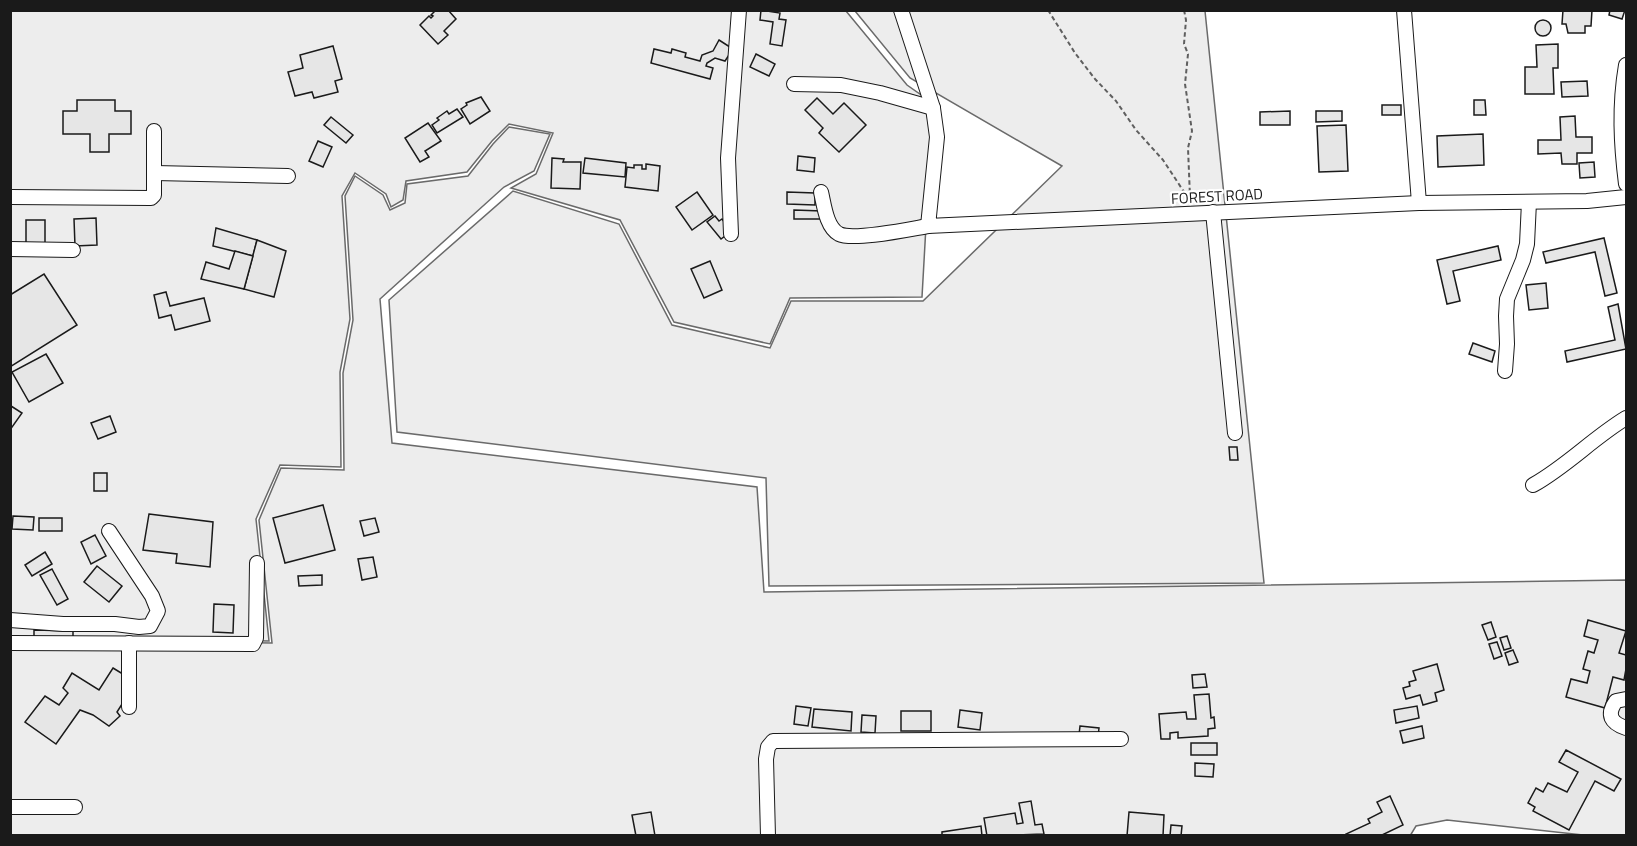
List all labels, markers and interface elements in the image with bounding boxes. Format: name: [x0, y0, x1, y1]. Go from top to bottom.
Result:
street label: FOREST ROAD: [1170, 182, 1264, 210]

